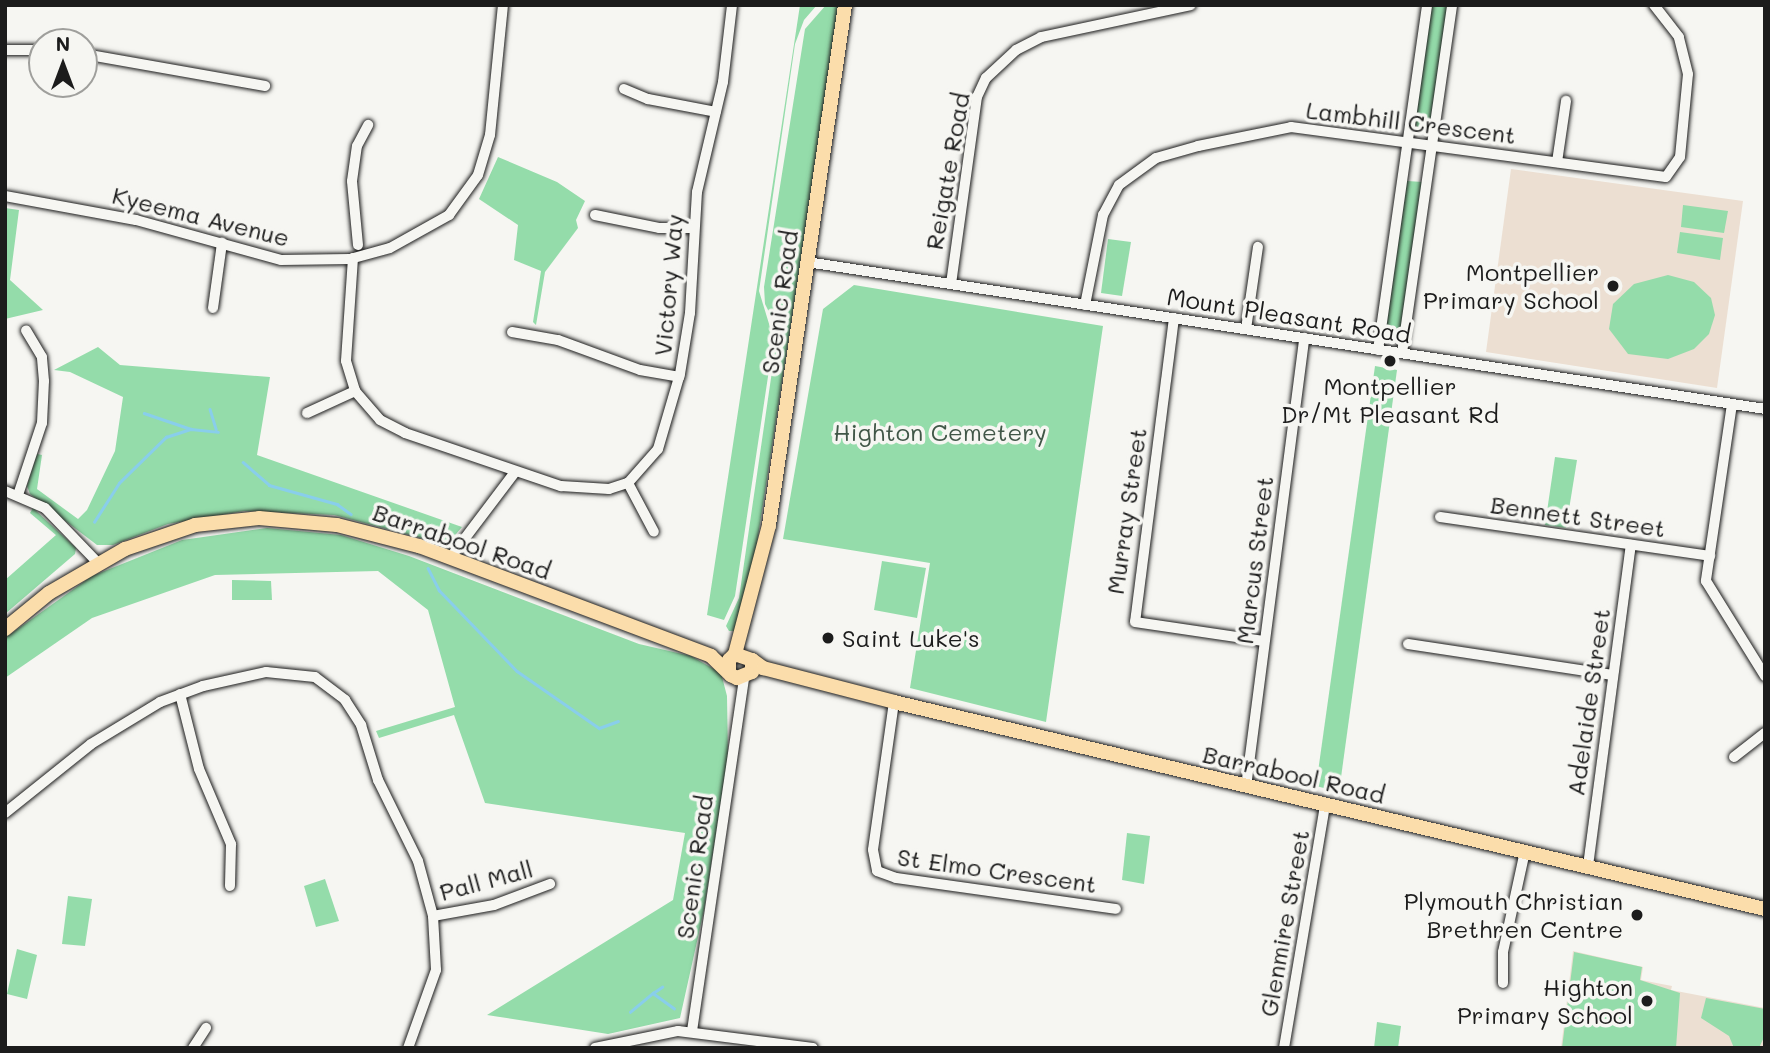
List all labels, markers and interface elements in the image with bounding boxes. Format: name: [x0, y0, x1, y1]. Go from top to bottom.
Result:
north arrow: [28, 28, 98, 98]
text: N: [56, 31, 70, 56]
street label: Reigate Road: [919, 90, 975, 252]
street label: Lambhill Crescent: [1304, 95, 1518, 149]
street label: Kyeema Avenue: [109, 180, 293, 252]
street label: Victory Way: [647, 213, 689, 357]
street label: Scenic Road: [755, 228, 803, 376]
place label: Montpellier Primary School: [1423, 258, 1599, 314]
marker: Montpellier Primary School: [1605, 278, 1621, 294]
street label: Mount Pleasant Road: [1165, 282, 1413, 348]
marker: Montpellier Dr/Mt Pleasant Rd: [1382, 353, 1398, 369]
place label: Montpellier Dr/Mt Pleasant Rd: [1281, 372, 1499, 428]
park label: Highton Cemetery: [833, 418, 1047, 446]
street label: Murray Street: [1100, 426, 1152, 596]
street label: Marcus Street: [1229, 474, 1279, 646]
street label: Bennett Street: [1489, 489, 1667, 543]
street label: Barrabool Road: [369, 497, 555, 585]
street label: Adelaide Street: [1561, 606, 1615, 798]
place label: Saint Luke's: [842, 624, 980, 652]
marker: Saint Luke's: [820, 630, 836, 646]
street label: Barrabool Road: [1200, 739, 1388, 809]
street label: Scenic Road: [670, 793, 718, 941]
street label: Glenmire Street: [1253, 827, 1315, 1019]
street label: St Elmo Crescent: [895, 842, 1099, 898]
street label: Pall Mall: [436, 854, 536, 906]
place label: Plymouth Christian Brethren Centre: [1404, 887, 1623, 943]
marker: Plymouth Christian Brethren Centre: [1629, 907, 1645, 923]
place label: Highton Primary School: [1457, 973, 1633, 1029]
marker: Highton Primary School: [1639, 993, 1655, 1009]

